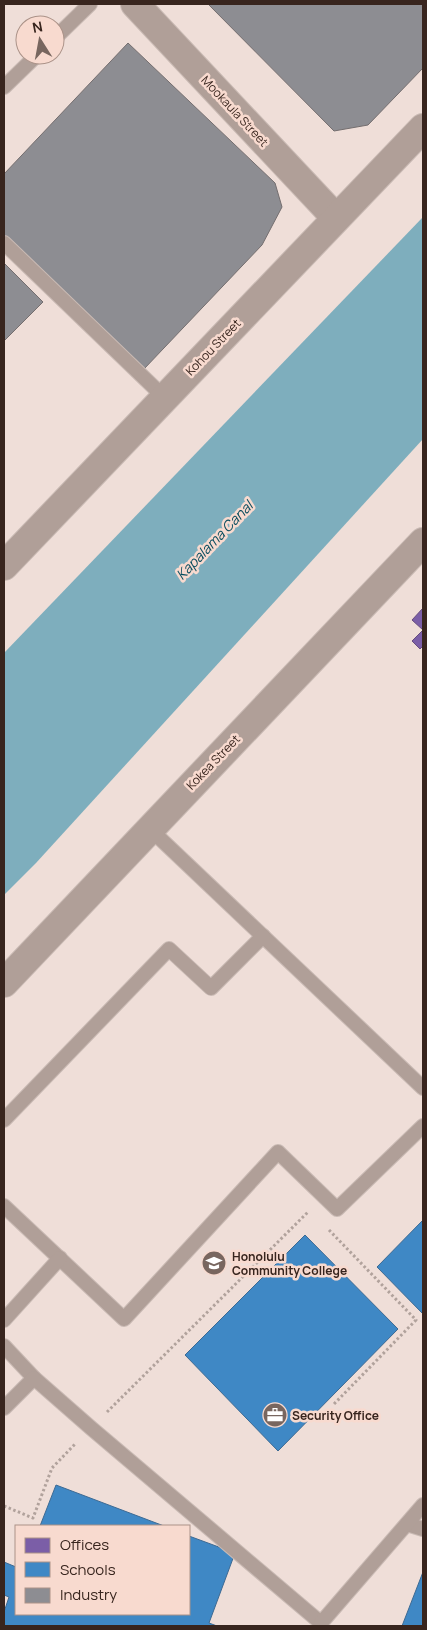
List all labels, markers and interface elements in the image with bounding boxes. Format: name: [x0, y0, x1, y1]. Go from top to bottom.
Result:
north arrow: [15, 15, 65, 65]
text: N: [31, 16, 44, 37]
street label: Mookaula Street: [198, 72, 272, 150]
street label: Kohou Street: [182, 315, 245, 379]
water label: Kapalama Canal: [171, 495, 258, 584]
street label: Kokea Street: [182, 731, 244, 793]
place label: Honolulu Community College: [232, 1248, 347, 1279]
school or university icon: Honolulu Community College: [201, 1250, 227, 1276]
office icon: Security Office: [262, 1402, 288, 1428]
place label: Security Office: [292, 1407, 379, 1424]
legend: [15, 1525, 190, 1615]
text: Offices: [60, 1534, 109, 1555]
text: Schools: [60, 1559, 116, 1580]
text: Industry: [60, 1584, 117, 1605]

